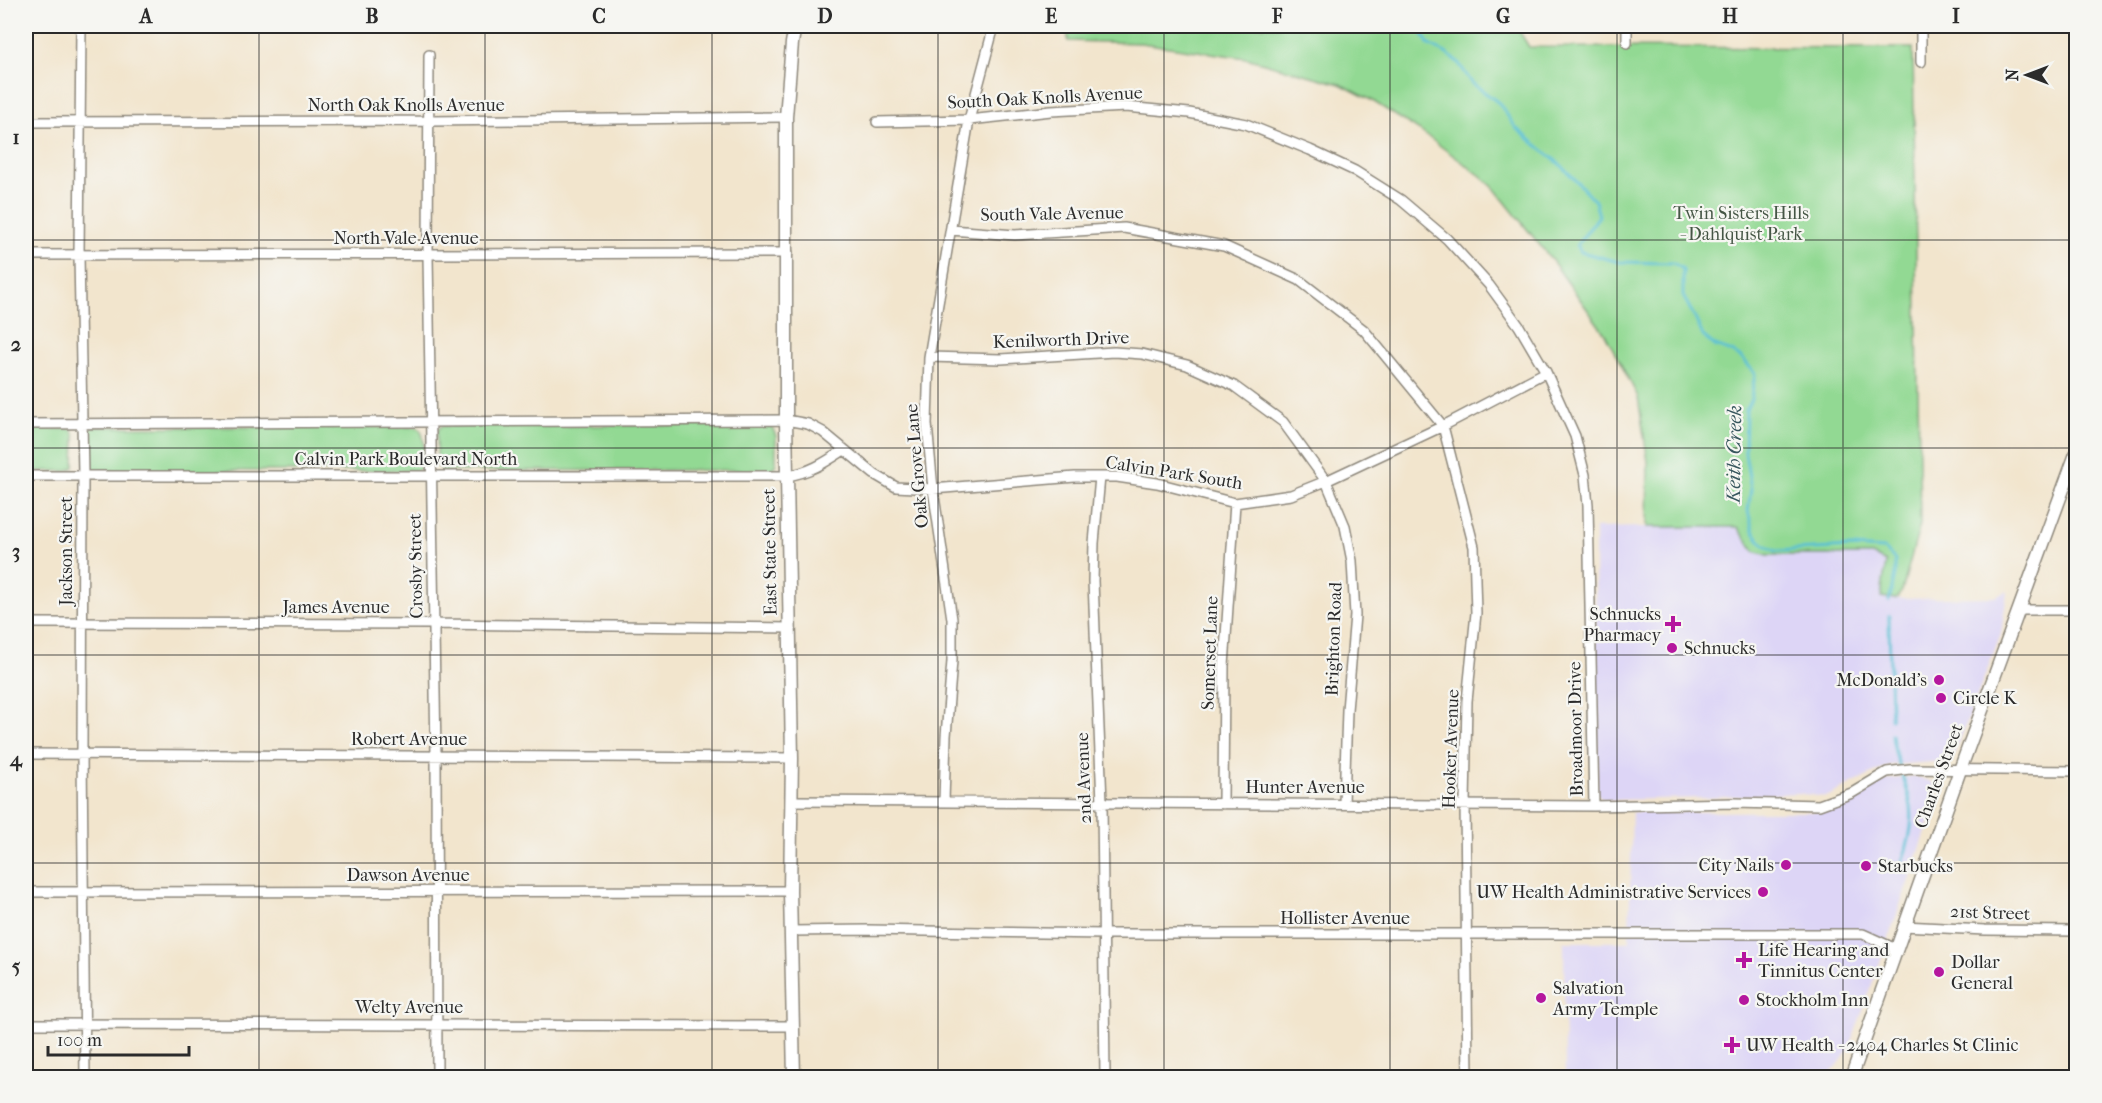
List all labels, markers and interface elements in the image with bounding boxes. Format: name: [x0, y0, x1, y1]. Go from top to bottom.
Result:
text: A: [138, 5, 154, 28]
text: B: [365, 5, 379, 28]
text: C: [592, 5, 606, 28]
text: D: [817, 5, 833, 28]
text: E: [1045, 5, 1057, 28]
text: F: [1271, 5, 1283, 28]
text: G: [1496, 5, 1510, 28]
text: H: [1722, 5, 1738, 28]
text: I: [1952, 5, 1960, 28]
north arrow: [1997, 45, 2057, 105]
text: N: [2003, 68, 2022, 81]
street label: South Oak Knolls Avenue: [947, 82, 1143, 114]
street label: North Oak Knolls Avenue: [307, 95, 505, 116]
text: 1: [12, 126, 20, 149]
street label: South Vale Avenue: [980, 202, 1124, 226]
park label: Twin Sisters Hills - Dahlquist Park: [1673, 203, 1809, 245]
street label: North Vale Avenue: [333, 228, 479, 249]
street label: Kenilworth Drive: [992, 327, 1130, 353]
text: 2: [11, 333, 21, 356]
street label: Oak Grove Lane: [901, 403, 933, 529]
water label: Keith Creek: [1722, 405, 1746, 505]
street label: Calvin Park Boulevard North: [295, 449, 517, 470]
street label: Calvin Park South: [1104, 452, 1244, 494]
street label: East State Street: [758, 488, 782, 616]
street label: Jackson Street: [56, 496, 77, 608]
street label: Crosby Street: [405, 513, 427, 619]
text: 3: [12, 540, 20, 563]
street label: Brighton Road: [1322, 581, 1346, 696]
street label: Somerset Lane: [1198, 596, 1222, 710]
street label: James Avenue: [280, 597, 390, 618]
place label: Schnucks Pharmacy: [1583, 604, 1662, 646]
marker: Schnucks Pharmacy: [1666, 617, 1680, 631]
place label: Schnucks: [1684, 638, 1756, 659]
marker: Schnucks: [1665, 641, 1679, 655]
street label: Broadmoor Drive: [1564, 661, 1588, 797]
place label: McDonald's: [1836, 670, 1927, 691]
marker: McDonald's: [1932, 673, 1946, 687]
place label: Circle K: [1953, 688, 2017, 709]
street label: Hooker Avenue: [1438, 689, 1464, 809]
marker: Circle K: [1934, 691, 1948, 705]
street label: Charles Street: [1910, 720, 1968, 831]
street label: Robert Avenue: [351, 729, 467, 750]
street label: 2nd Avenue: [1072, 732, 1096, 824]
text: 4: [9, 748, 23, 772]
street label: Hunter Avenue: [1245, 777, 1365, 798]
place label: City Nails: [1698, 855, 1774, 876]
place label: Starbucks: [1878, 856, 1953, 877]
marker: City Nails: [1779, 858, 1793, 872]
marker: Starbucks: [1859, 859, 1873, 873]
street label: Dawson Avenue: [346, 865, 470, 886]
place label: UW Health Administrative Services: [1476, 882, 1751, 903]
marker: UW Health Administrative Services: [1756, 885, 1770, 899]
street label: 21st Street: [1950, 901, 2031, 925]
street label: Hollister Avenue: [1280, 908, 1410, 929]
place label: Life Hearing and Tinnitus Center: [1758, 940, 1889, 982]
marker: Life Hearing and Tinnitus Center: [1735, 951, 1753, 969]
place label: Dollar General: [1951, 952, 2013, 994]
text: 5: [12, 955, 21, 978]
marker: Dollar General: [1932, 965, 1946, 979]
place label: Salvation Army Temple: [1552, 978, 1658, 1020]
place label: Stockholm Inn: [1756, 990, 1869, 1011]
marker: Salvation Army Temple: [1534, 991, 1548, 1005]
marker: Stockholm Inn: [1737, 993, 1751, 1007]
street label: Welty Avenue: [354, 997, 463, 1018]
scale bar: [48, 1019, 189, 1057]
text: 100 m: [57, 1030, 102, 1051]
place label: UW Health - 2404 Charles St Clinic: [1746, 1035, 2018, 1056]
marker: UW Health - 2404 Charles St Clinic: [1723, 1036, 1741, 1054]

